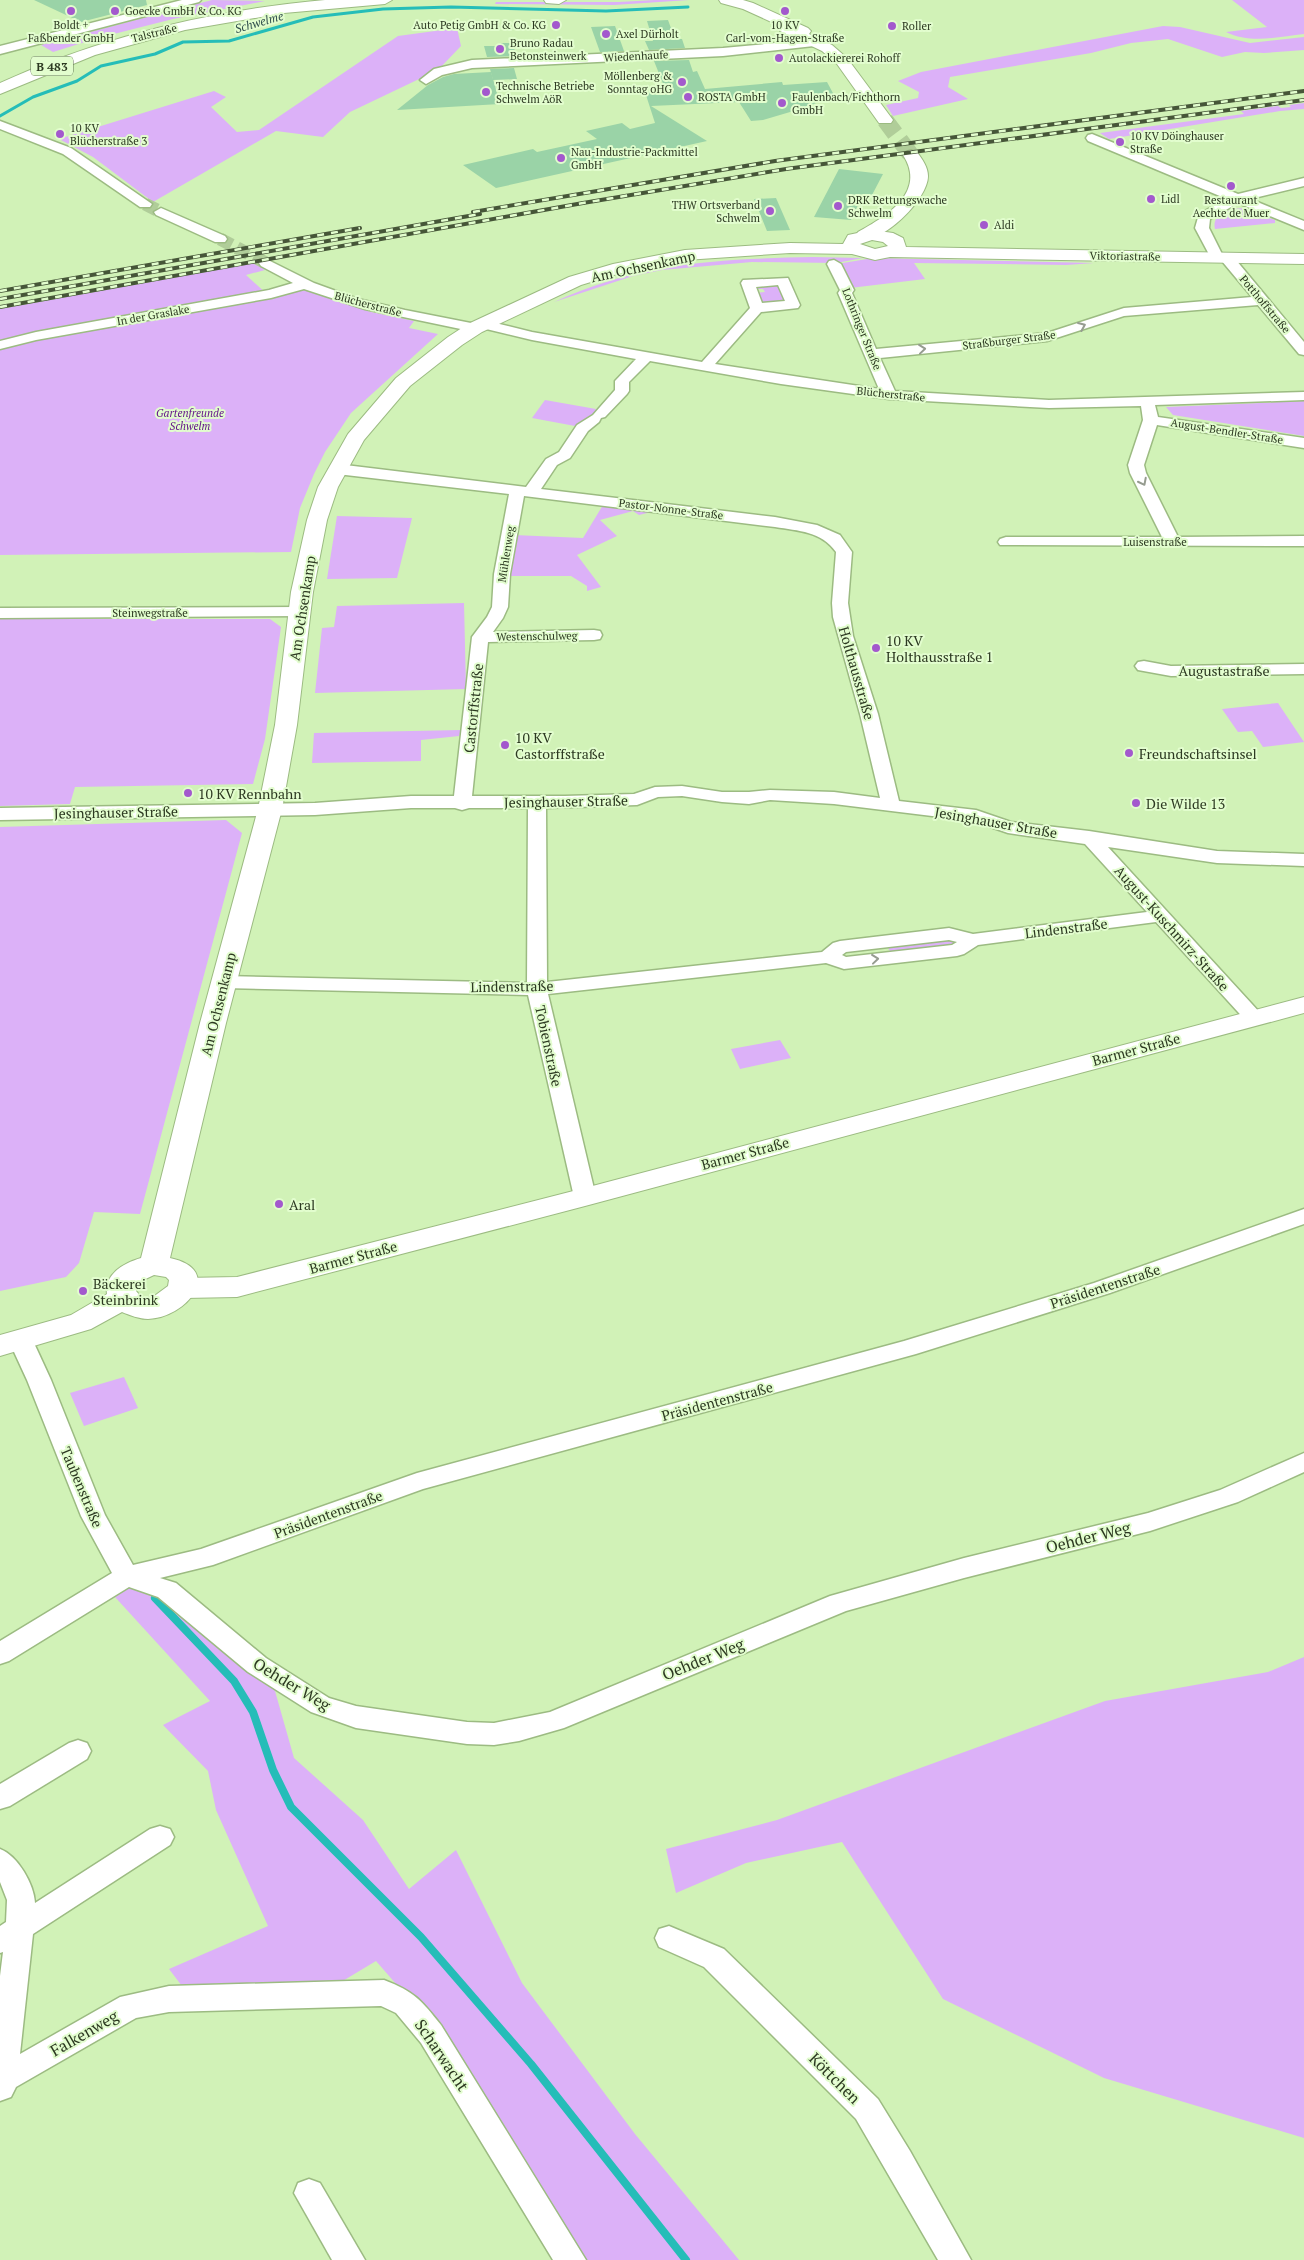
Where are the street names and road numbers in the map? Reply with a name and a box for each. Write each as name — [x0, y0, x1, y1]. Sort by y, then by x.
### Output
street label: Talstraße — [130, 20, 179, 45]
street label: Wiedenhaufe — [603, 47, 669, 65]
road number: B 483 — [31, 56, 73, 76]
street label: Am Ochsenkamp — [589, 246, 697, 286]
street label: Viktoriastraße — [1089, 248, 1161, 264]
street label: Potthoffstraße — [1237, 272, 1294, 336]
street label: Lothringer Straße — [839, 286, 885, 372]
street label: Blücherstraße — [333, 288, 404, 320]
street label: In der Graslake — [116, 302, 191, 328]
street label: Straßburger Straße — [962, 327, 1057, 353]
street label: Blücherstraße — [856, 383, 926, 405]
street label: August-Bendler-Straße — [1170, 415, 1285, 447]
street label: Pastor-Nonne-Straße — [618, 496, 725, 522]
street label: Mühlenweg — [495, 525, 517, 583]
street label: Luisenstraße — [1123, 535, 1187, 549]
street label: Am Ochsenkamp — [284, 554, 320, 662]
street label: Steinwegstraße — [112, 606, 188, 620]
street label: Holthausstraße — [835, 624, 879, 722]
street label: Westenschulweg — [496, 628, 578, 644]
street label: Augustastraße — [1179, 661, 1270, 680]
street label: Castorffstraße — [459, 662, 487, 754]
street label: Jesinghauser Straße — [504, 790, 628, 812]
street label: Jesinghauser Straße — [54, 801, 178, 823]
street label: Jesinghauser Straße — [933, 802, 1059, 842]
street label: August-Kuschmirz-Straße — [1110, 861, 1234, 995]
street label: Lindenstraße — [1024, 914, 1108, 942]
street label: Am Ochsenkamp — [196, 950, 240, 1058]
street label: Lindenstraße — [470, 976, 554, 996]
street label: Tobienstraße — [531, 1004, 567, 1088]
street label: Barmer Straße — [1090, 1028, 1182, 1070]
street label: Barmer Straße — [699, 1132, 791, 1174]
street label: Barmer Straße — [307, 1236, 399, 1278]
street label: Präsidentenstraße — [1048, 1259, 1162, 1313]
street label: Präsidentenstraße — [659, 1377, 775, 1425]
street label: Taubenstraße — [56, 1444, 108, 1530]
street label: Präsidentenstraße — [271, 1486, 385, 1542]
street label: Oehder Weg — [1043, 1516, 1133, 1558]
street label: Oehder Weg — [659, 1632, 748, 1685]
street label: Oehder Weg — [249, 1652, 335, 1716]
street label: Falkenweg — [46, 2004, 123, 2061]
street label: Scharwacht — [410, 2015, 474, 2095]
street label: Köttchen — [804, 2047, 866, 2109]

